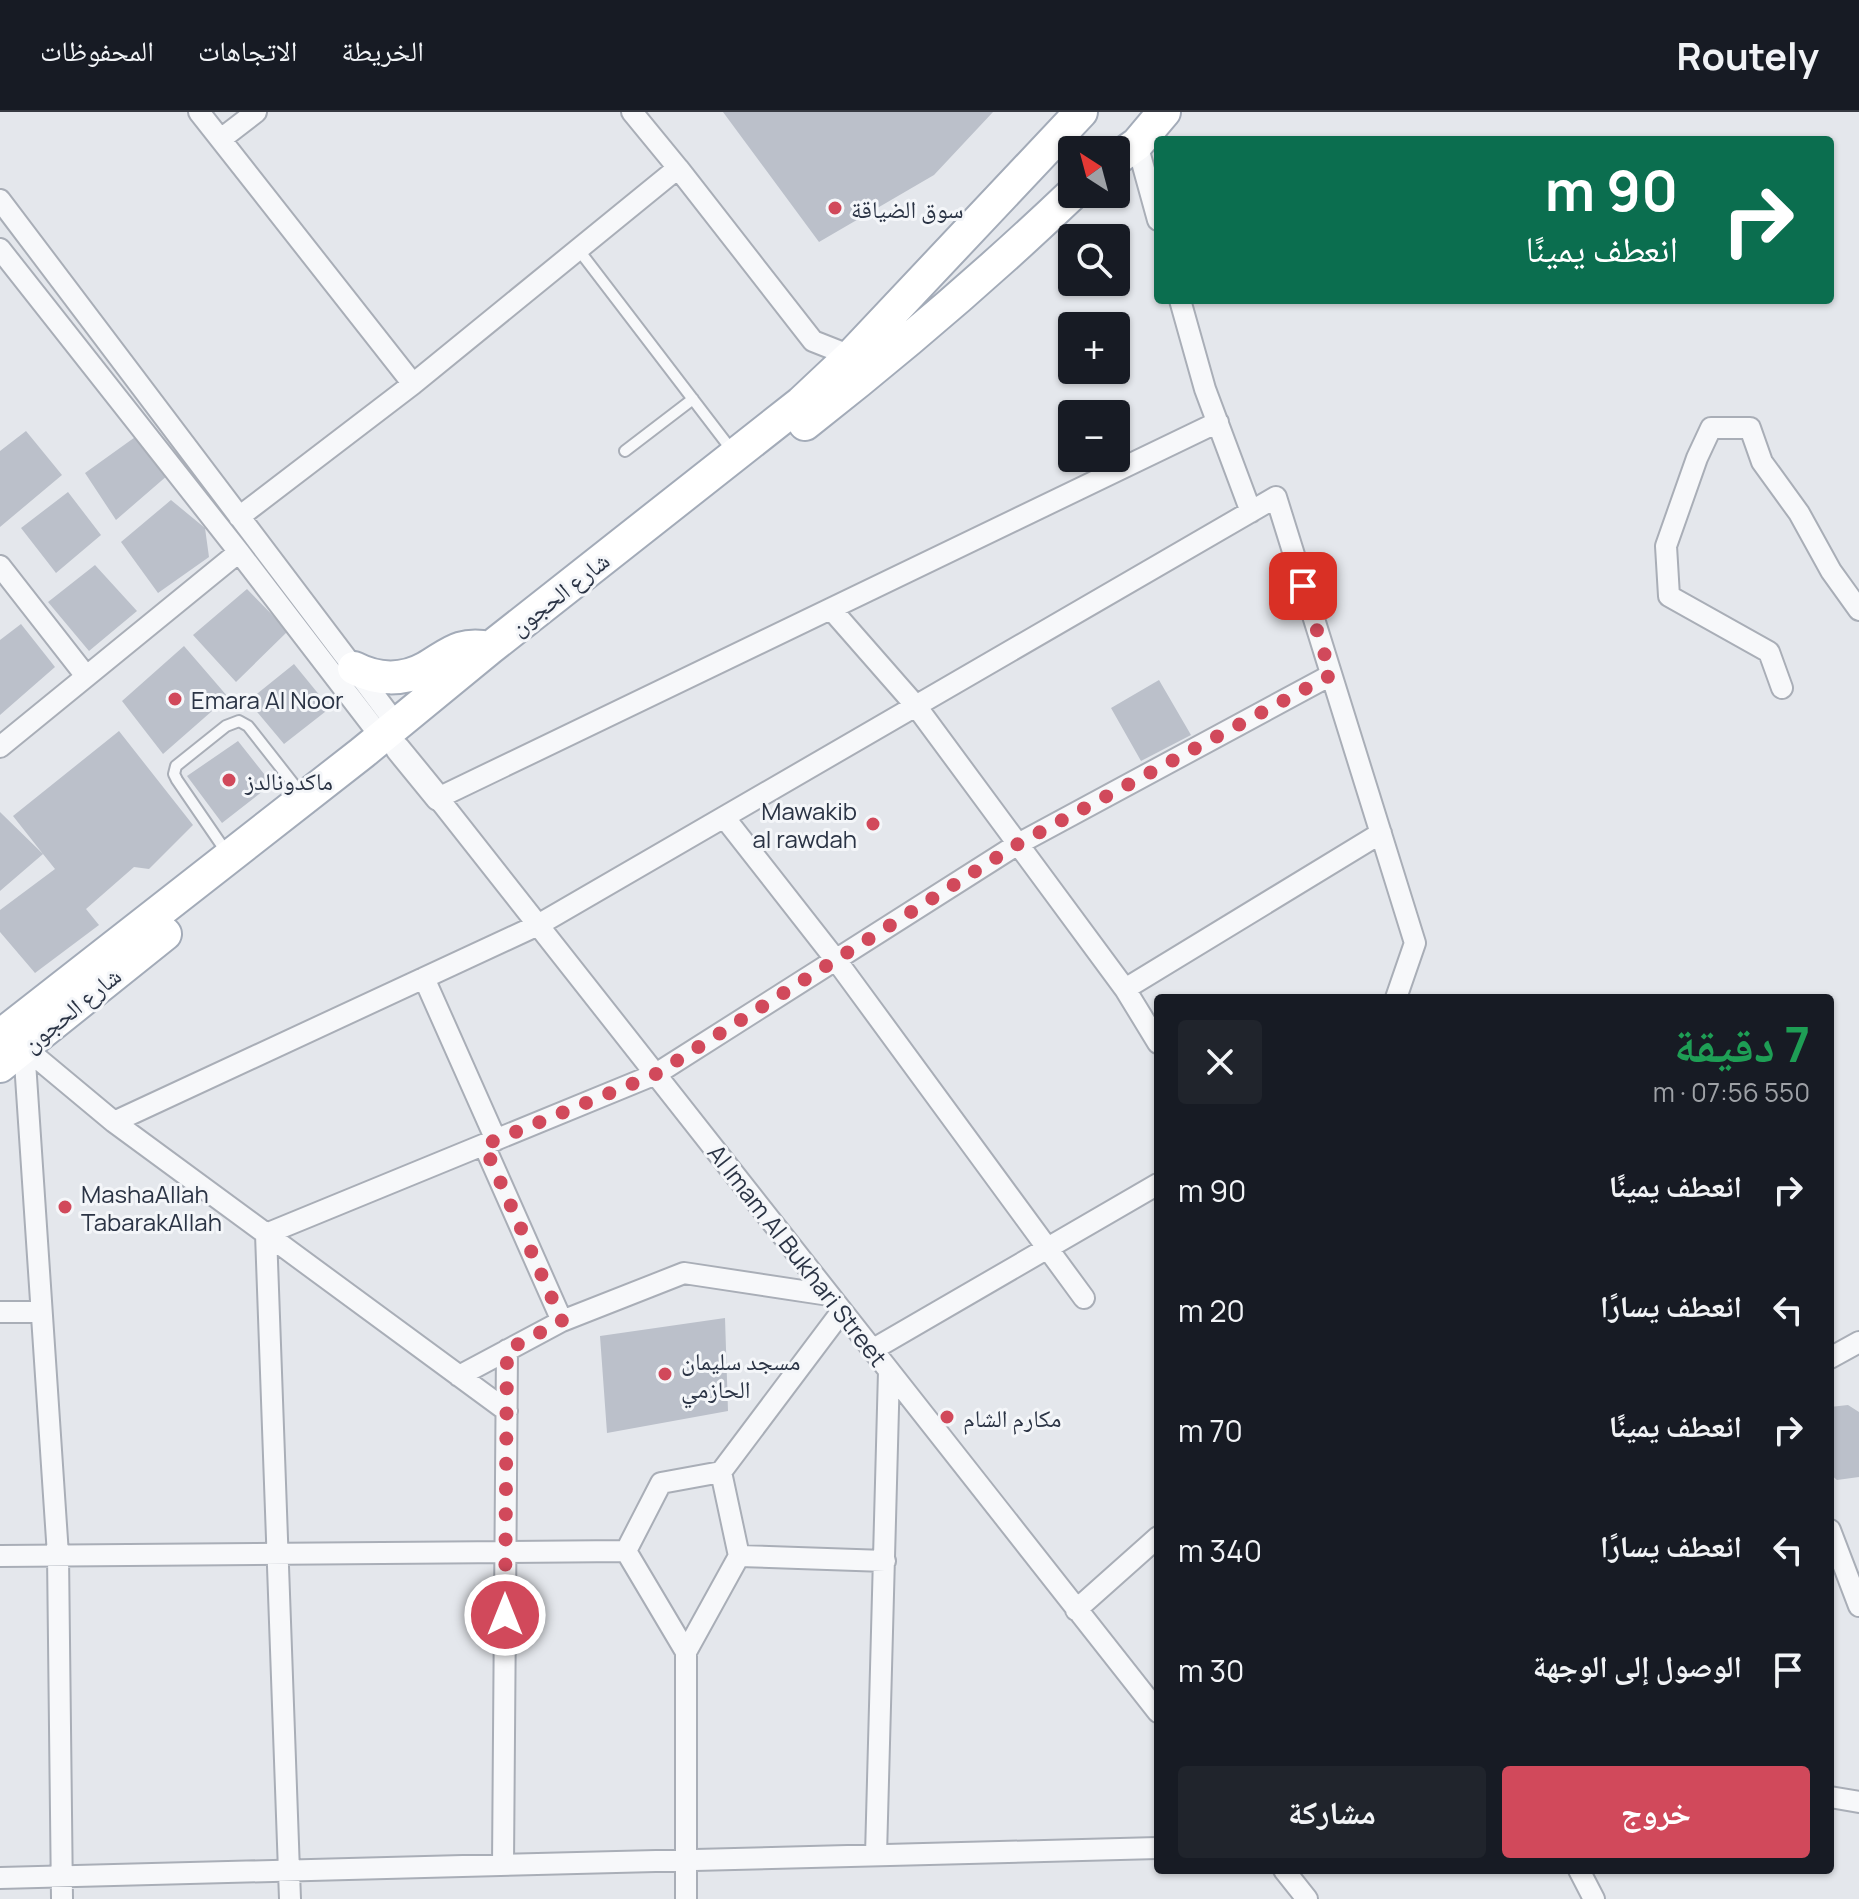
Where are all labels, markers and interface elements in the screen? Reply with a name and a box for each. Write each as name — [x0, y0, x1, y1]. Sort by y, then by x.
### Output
text: Routely — [1676, 29, 1819, 81]
text: المحفوظات — [40, 31, 154, 69]
text: الاتجاهات — [198, 31, 297, 69]
text: الخريطة — [341, 31, 424, 69]
north arrow — [1058, 136, 1130, 208]
map controls — [1058, 136, 1130, 472]
text: 90 m — [1545, 151, 1678, 228]
icon: right — [1706, 168, 1810, 272]
place label: سوق الضياقة — [851, 192, 963, 225]
marker: سوق الضياقة — [826, 199, 844, 217]
button: search — [1058, 224, 1130, 296]
text: انعطف يمينًا — [1526, 224, 1678, 273]
button: + — [1058, 312, 1130, 384]
button: − — [1058, 400, 1130, 472]
street label: شارع الحجون — [502, 544, 616, 642]
pin — [1269, 552, 1337, 620]
icon: arrive — [1281, 564, 1325, 608]
place label: Emara Al Noor — [191, 683, 344, 716]
marker: Emara Al Noor — [166, 690, 184, 708]
place label: ماكدونالدز — [244, 764, 333, 797]
marker: ماكدونالدز — [220, 771, 238, 789]
place label: Mawakib al rawdah — [752, 794, 857, 855]
marker: Mawakib al rawdah — [864, 815, 882, 833]
street label: شارع الحجون — [15, 959, 127, 1059]
text: 7 دقيقة — [1674, 1011, 1810, 1076]
button: close — [1178, 1020, 1262, 1104]
text: 550 m · 07:56 — [1653, 1074, 1810, 1110]
street label: Al Imam Al Bukhari Street — [701, 1137, 895, 1373]
text: انعطف يمينًا — [1609, 1165, 1742, 1206]
icon: right — [1766, 1168, 1810, 1212]
text: 90 m — [1178, 1170, 1246, 1211]
place label: MashaAllah TabarakAllah — [81, 1177, 222, 1238]
marker: MashaAllah TabarakAllah — [56, 1198, 74, 1216]
text: انعطف يسارًا — [1600, 1285, 1742, 1326]
icon: left — [1766, 1288, 1810, 1332]
text: 20 m — [1178, 1290, 1245, 1331]
place label: مسجد سليمان الحازمي — [681, 1344, 800, 1409]
marker: مسجد سليمان الحازمي — [656, 1365, 674, 1383]
place label: مكارم الشام — [963, 1401, 1061, 1435]
text: انعطف يمينًا — [1609, 1405, 1742, 1446]
marker: مكارم الشام — [938, 1408, 956, 1426]
icon: right — [1766, 1408, 1810, 1452]
text: 70 m — [1178, 1410, 1243, 1451]
text: انعطف يسارًا — [1600, 1525, 1742, 1566]
icon: left — [1766, 1528, 1810, 1572]
text: 340 m — [1178, 1530, 1262, 1571]
position arrow — [463, 1573, 547, 1657]
text: الوصول إلى الوجهة — [1533, 1645, 1742, 1686]
icon: arrive — [1766, 1648, 1810, 1692]
text: 30 m — [1178, 1650, 1244, 1691]
button: مشاركة — [1178, 1766, 1486, 1858]
button: خروج — [1502, 1766, 1810, 1858]

